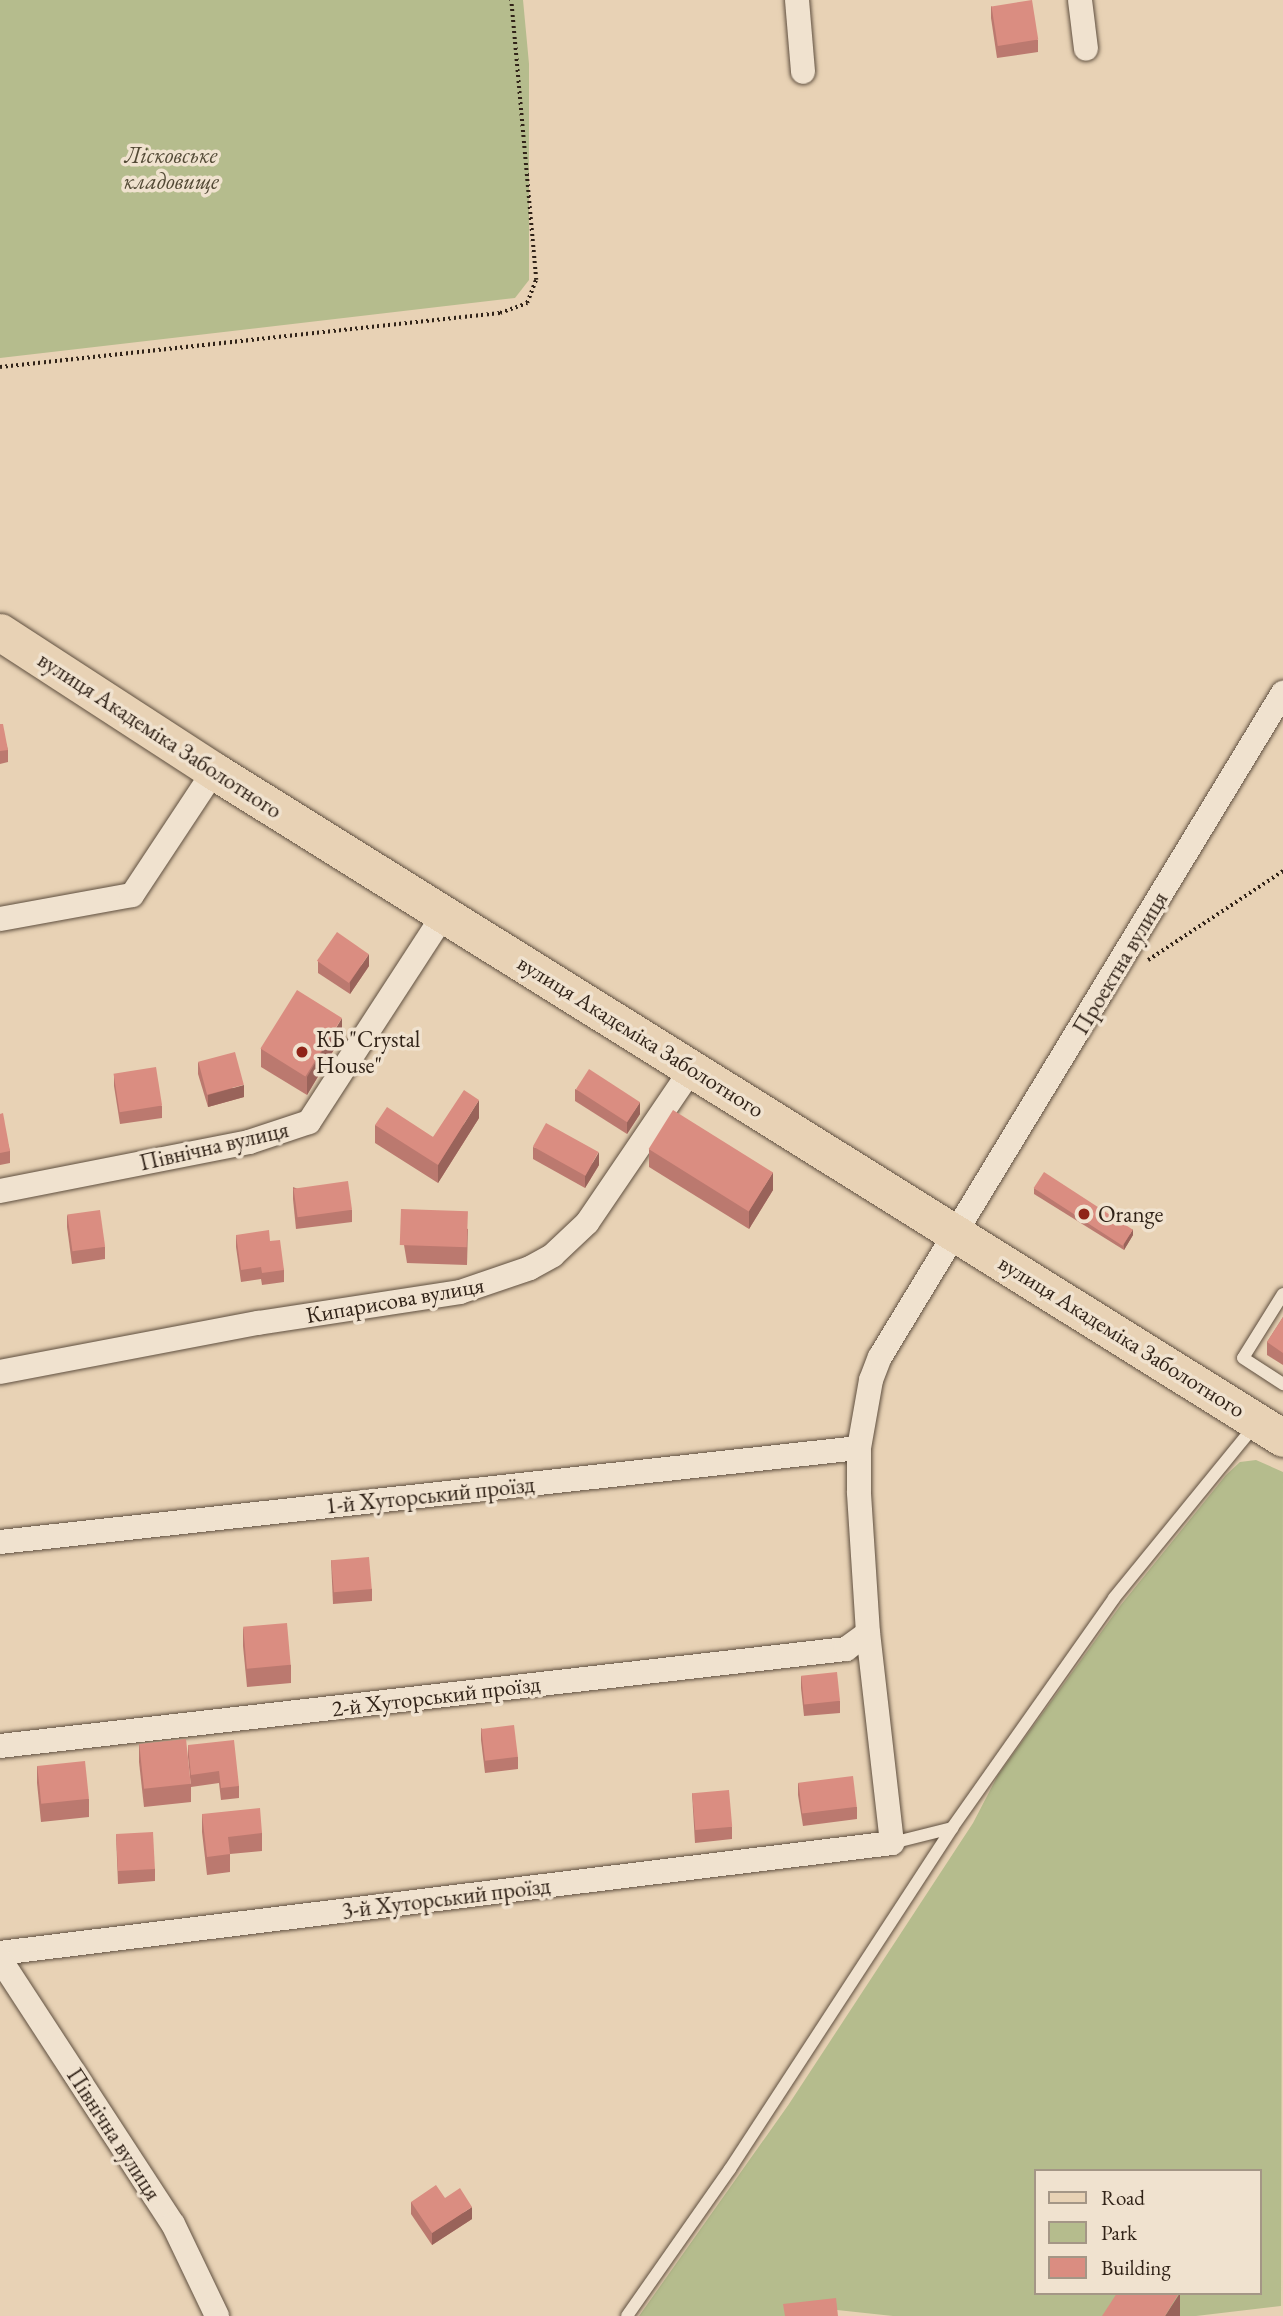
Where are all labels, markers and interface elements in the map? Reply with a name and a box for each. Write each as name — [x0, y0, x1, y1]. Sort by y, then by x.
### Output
park label: Лісковське кладовище — [123, 141, 219, 195]
street label: вулиця Академіка Заболотного — [33, 646, 287, 824]
street label: Проектна вулиця — [1067, 887, 1173, 1039]
street label: вулиця Академіка Заболотного — [513, 949, 769, 1123]
place label: КБ "Crystal House" — [316, 1025, 420, 1079]
marker: КБ "Crystal House" — [294, 1044, 310, 1060]
street label: Північна вулиця — [137, 1115, 291, 1177]
place label: Orange — [1098, 1200, 1164, 1228]
marker: Orange — [1076, 1206, 1092, 1222]
street label: вулиця Академіка Заболотного — [994, 1249, 1250, 1423]
street label: Кипарисова вулиця — [304, 1271, 486, 1329]
street label: 1-й Хуторський проїзд — [324, 1470, 536, 1520]
street label: 2-й Хуторський проїзд — [330, 1670, 542, 1722]
street label: 3-й Хуторський проїзд — [340, 1872, 552, 1924]
street label: Північна вулиця — [61, 2063, 167, 2205]
legend — [1034, 2169, 1262, 2295]
text: Road — [1101, 2184, 1145, 2211]
text: Park — [1101, 2219, 1137, 2246]
text: Building — [1101, 2254, 1171, 2281]

